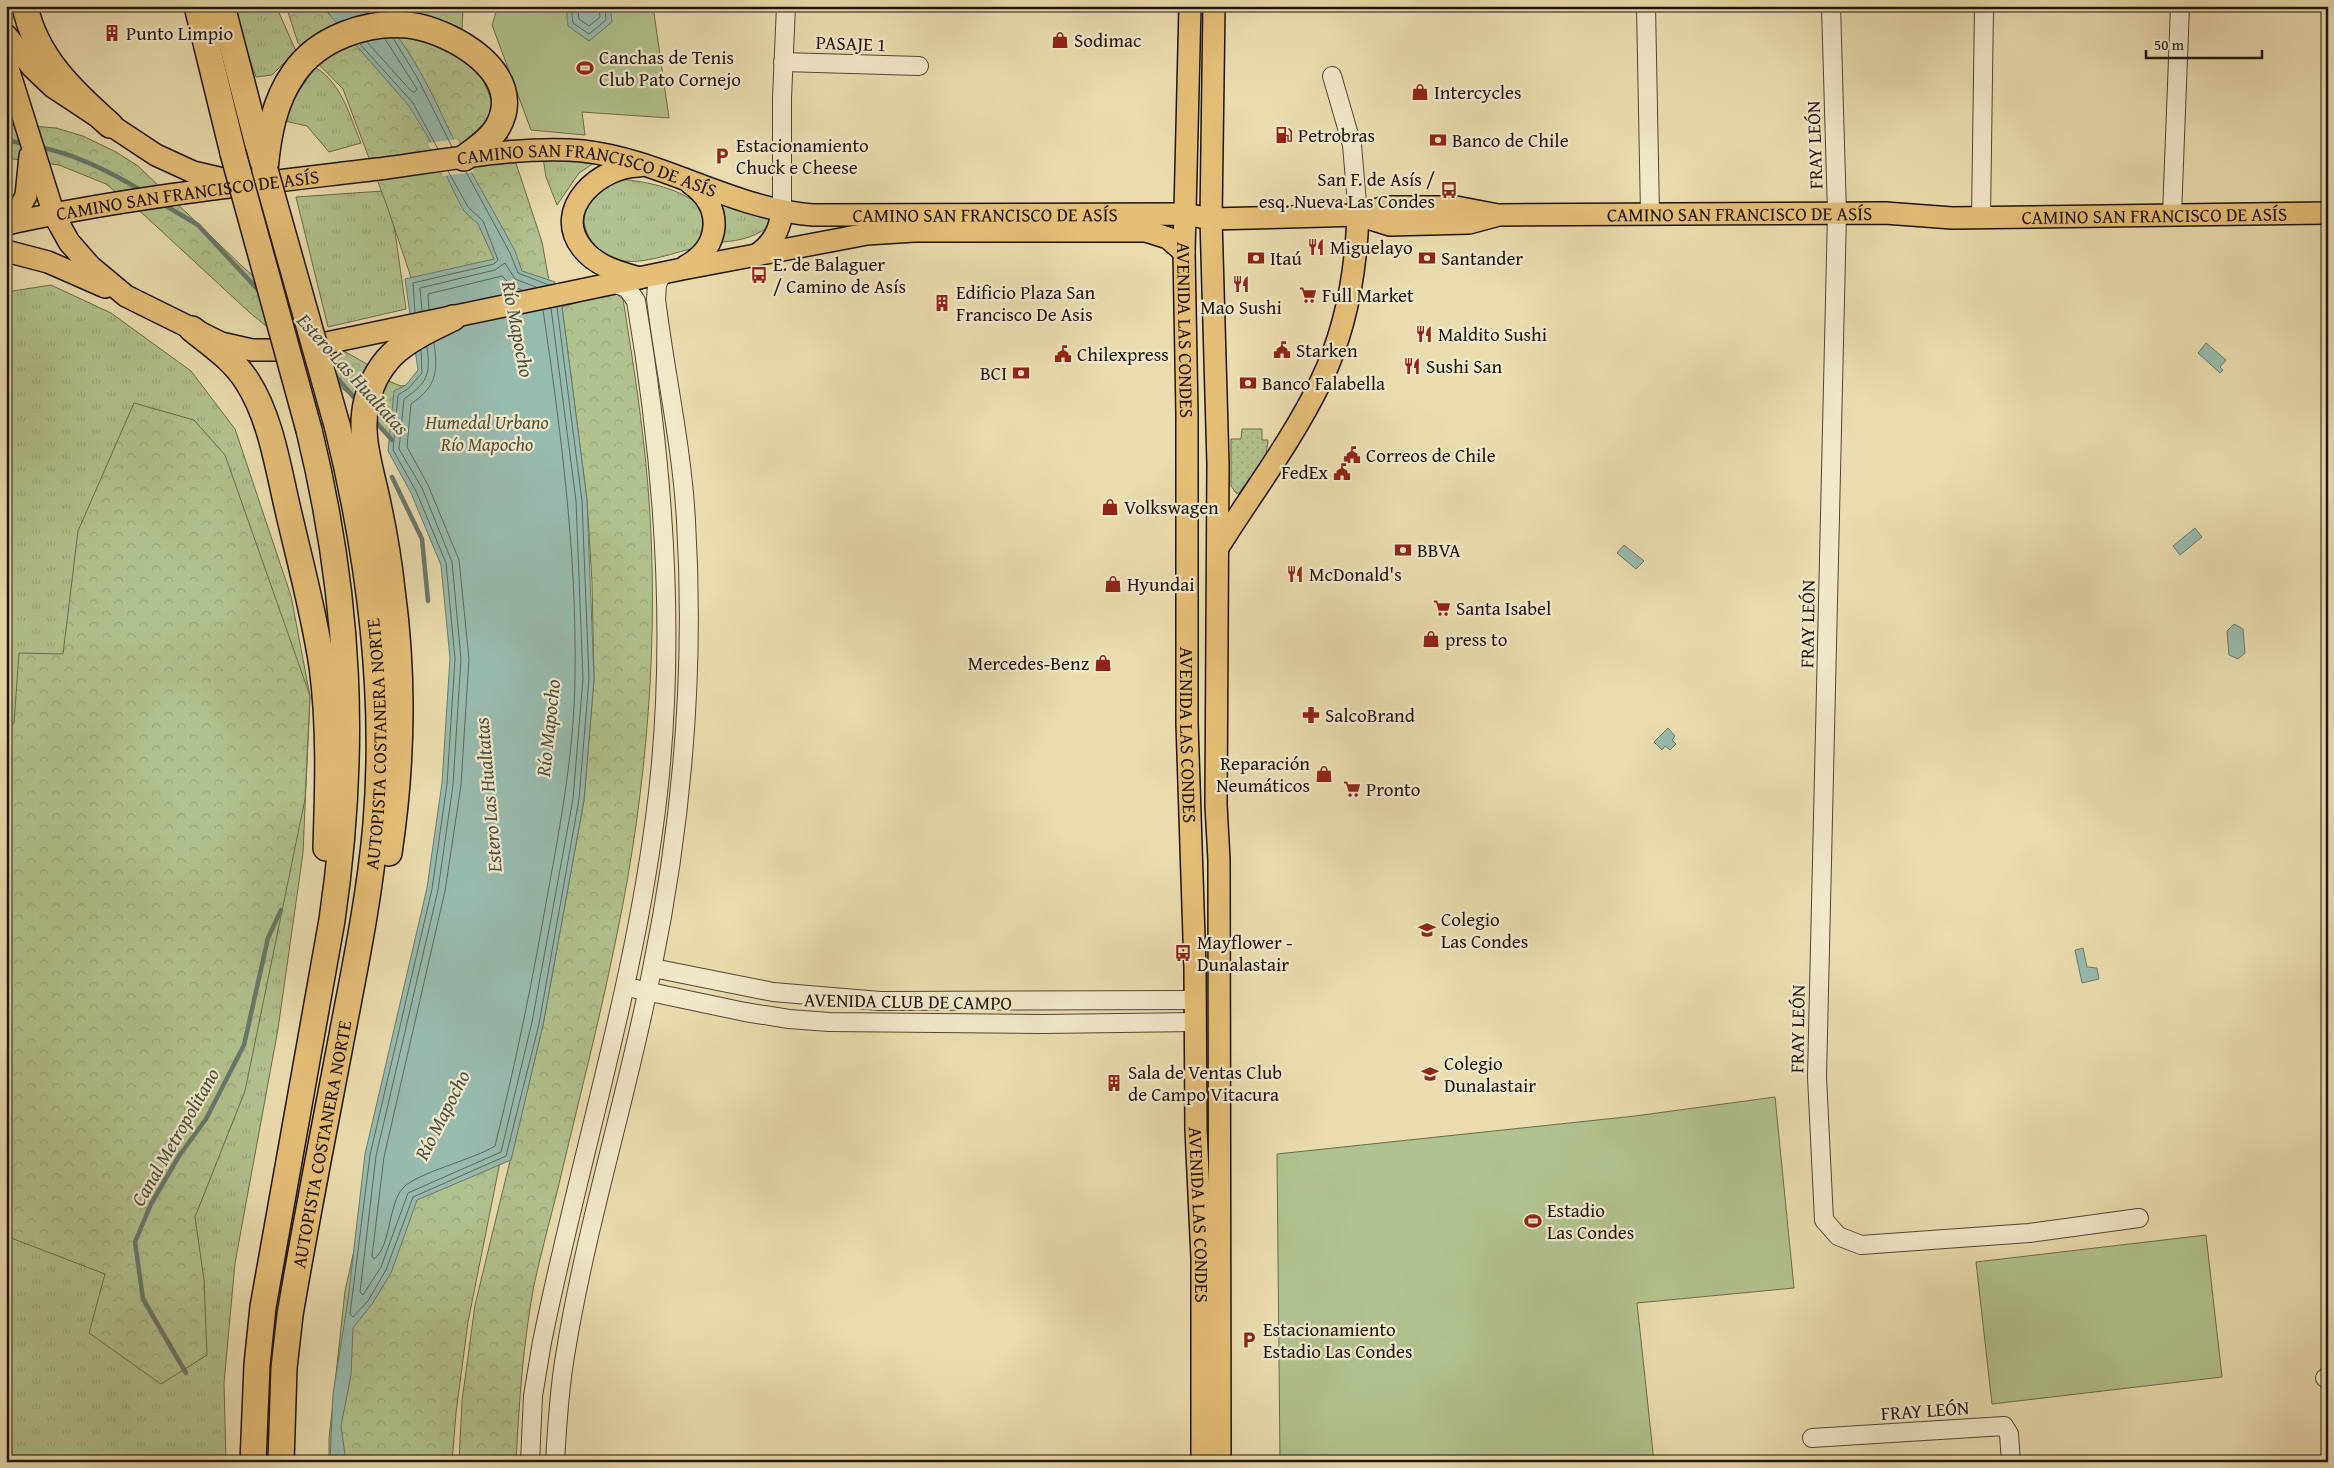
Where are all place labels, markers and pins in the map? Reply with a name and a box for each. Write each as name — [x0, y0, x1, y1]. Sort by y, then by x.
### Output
place label: Punto Limpio — [126, 19, 233, 47]
building icon: Punto Limpio — [102, 23, 122, 43]
place label: Sodimac — [1074, 26, 1141, 54]
shop icon: Sodimac — [1050, 30, 1070, 50]
place label: Canchas de Tenis Club Pato Cornejo — [599, 43, 741, 93]
sports icon: Canchas de Tenis Club Pato Cornejo — [575, 58, 595, 78]
place label: Intercycles — [1434, 78, 1522, 106]
shop icon: Intercycles — [1410, 82, 1430, 102]
place label: Petrobras — [1298, 121, 1375, 149]
fuel station icon: Petrobras — [1274, 125, 1294, 145]
place label: Banco de Chile — [1452, 126, 1569, 154]
bank icon: Banco de Chile — [1428, 130, 1448, 150]
place label: Estacionamiento Chuck e Cheese — [736, 131, 869, 181]
parking icon: Estacionamiento Chuck e Cheese — [712, 146, 732, 166]
place label: San F. de Asís / esq. Nueva Las Condes — [1259, 165, 1435, 215]
bus stop icon: San F. de Asís / esq. Nueva Las Condes — [1439, 180, 1459, 200]
place label: Miguelayo — [1330, 233, 1413, 261]
restaurant icon: Miguelayo — [1306, 237, 1326, 257]
place label: Itaú — [1270, 244, 1303, 272]
place label: Santander — [1441, 244, 1523, 272]
bank icon: Itaú — [1246, 248, 1266, 268]
bank icon: Santander — [1417, 248, 1437, 268]
place label: E. de Balaguer / Camino de Asís — [773, 250, 906, 300]
bus stop icon: E. de Balaguer / Camino de Asís — [749, 265, 769, 285]
restaurant icon: Mao Sushi — [1231, 274, 1251, 294]
place label: Edificio Plaza San Francisco De Asis — [956, 278, 1095, 328]
place label: Full Market — [1322, 281, 1414, 309]
supermarket icon: Full Market — [1298, 285, 1318, 305]
building icon: Edificio Plaza San Francisco De Asis — [932, 293, 952, 313]
place label: Mao Sushi — [1200, 293, 1282, 321]
place label: Maldito Sushi — [1438, 320, 1547, 348]
restaurant icon: Maldito Sushi — [1414, 324, 1434, 344]
place label: Starken — [1296, 336, 1358, 364]
place label: Chilexpress — [1077, 340, 1169, 368]
public building icon: Starken — [1272, 340, 1292, 360]
public building icon: Chilexpress — [1053, 344, 1073, 364]
place label: Sushi San — [1426, 352, 1503, 380]
restaurant icon: Sushi San — [1402, 356, 1422, 376]
place label: BCI — [980, 359, 1007, 387]
bank icon: BCI — [1011, 363, 1031, 383]
place label: Banco Falabella — [1262, 369, 1385, 397]
bank icon: Banco Falabella — [1238, 373, 1258, 393]
place label: Correos de Chile — [1366, 441, 1496, 469]
public building icon: Correos de Chile — [1342, 445, 1362, 465]
place label: FedEx — [1281, 458, 1328, 486]
public building icon: FedEx — [1332, 462, 1352, 482]
place label: Volkswagen — [1124, 493, 1219, 521]
shop icon: Volkswagen — [1100, 497, 1120, 517]
place label: BBVA — [1417, 536, 1461, 564]
bank icon: BBVA — [1393, 540, 1413, 560]
place label: McDonald's — [1309, 560, 1402, 588]
restaurant icon: McDonald's — [1285, 564, 1305, 584]
place label: Hyundai — [1127, 570, 1194, 598]
shop icon: Hyundai — [1103, 574, 1123, 594]
place label: Santa Isabel — [1456, 594, 1551, 622]
supermarket icon: Santa Isabel — [1432, 598, 1452, 618]
place label: press to — [1445, 625, 1507, 653]
shop icon: press to — [1421, 629, 1441, 649]
place label: Mercedes-Benz — [968, 649, 1089, 677]
shop icon: Mercedes-Benz — [1093, 653, 1113, 673]
place label: SalcoBrand — [1325, 701, 1416, 729]
pharmacy icon: SalcoBrand — [1301, 705, 1321, 725]
place label: Reparación Neumáticos — [1216, 749, 1310, 799]
shop icon: Reparación Neumáticos — [1314, 764, 1334, 784]
place label: Pronto — [1366, 775, 1421, 803]
supermarket icon: Pronto — [1342, 779, 1362, 799]
place label: Colegio Las Condes — [1441, 905, 1528, 955]
school or university icon: Colegio Las Condes — [1417, 920, 1437, 940]
place label: Mayflower - Dunalastair — [1197, 928, 1292, 978]
bus stop icon: Mayflower - Dunalastair — [1173, 943, 1193, 963]
place label: Colegio Dunalastair — [1444, 1049, 1536, 1099]
place label: Sala de Ventas Club de Campo Vitacura — [1128, 1058, 1282, 1108]
school or university icon: Colegio Dunalastair — [1420, 1064, 1440, 1084]
building icon: Sala de Ventas Club de Campo Vitacura — [1104, 1073, 1124, 1093]
place label: Estadio Las Condes — [1547, 1196, 1634, 1246]
sports icon: Estadio Las Condes — [1523, 1211, 1543, 1231]
place label: Estacionamiento Estadio Las Condes — [1263, 1315, 1412, 1365]
parking icon: Estacionamiento Estadio Las Condes — [1239, 1330, 1259, 1350]

